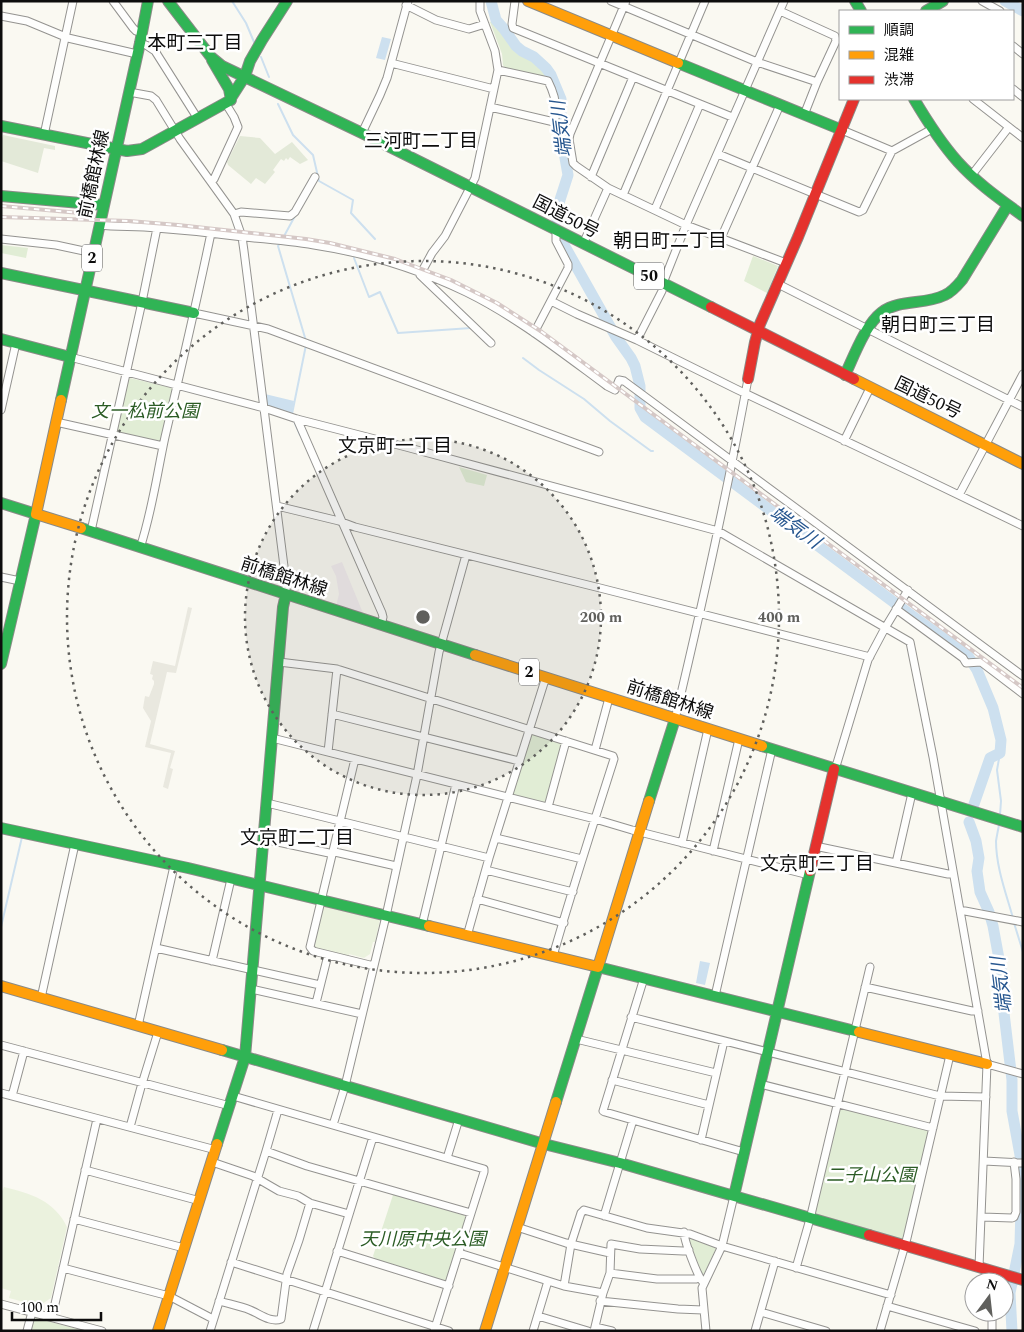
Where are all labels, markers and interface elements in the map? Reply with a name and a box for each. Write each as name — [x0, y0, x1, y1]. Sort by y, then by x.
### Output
legend — [839, 10, 1014, 100]
text: 順調 — [884, 19, 914, 42]
district label: 本町三丁目 — [147, 29, 243, 58]
text: 混雑 — [884, 44, 914, 67]
text: 渋滞 — [884, 69, 914, 92]
water label: 端気川 — [544, 97, 580, 159]
street label: 前橋館林線 — [71, 127, 117, 221]
district label: 三河町二丁目 — [364, 127, 478, 156]
street label: 国道50号 — [528, 189, 604, 245]
district label: 朝日町二丁目 — [613, 227, 727, 256]
road number: 2 — [82, 244, 102, 272]
road number: 50 — [634, 262, 664, 290]
district label: 朝日町三丁目 — [881, 311, 995, 340]
street label: 国道50号 — [890, 370, 966, 426]
park label: 文一松前公園 — [91, 398, 202, 425]
district label: 文京町一丁目 — [338, 432, 452, 461]
water label: 端気川 — [763, 500, 828, 558]
street label: 前橋館林線 — [237, 550, 331, 604]
text: 200 m — [580, 606, 623, 629]
text: 400 m — [758, 606, 801, 629]
centre of rings — [414, 608, 432, 626]
road number: 2 — [519, 659, 539, 686]
street label: 前橋館林線 — [623, 673, 717, 727]
district label: 文京町二丁目 — [240, 824, 354, 853]
district label: 文京町三丁目 — [760, 850, 874, 879]
water label: 端気川 — [984, 953, 1020, 1015]
park label: 二子山公園 — [826, 1162, 919, 1189]
park label: 天川原中央公園 — [360, 1226, 489, 1253]
north arrow — [964, 1272, 1014, 1322]
text: N — [984, 1273, 1000, 1297]
scale bar — [12, 1290, 101, 1322]
text: 100 m — [20, 1296, 59, 1319]

